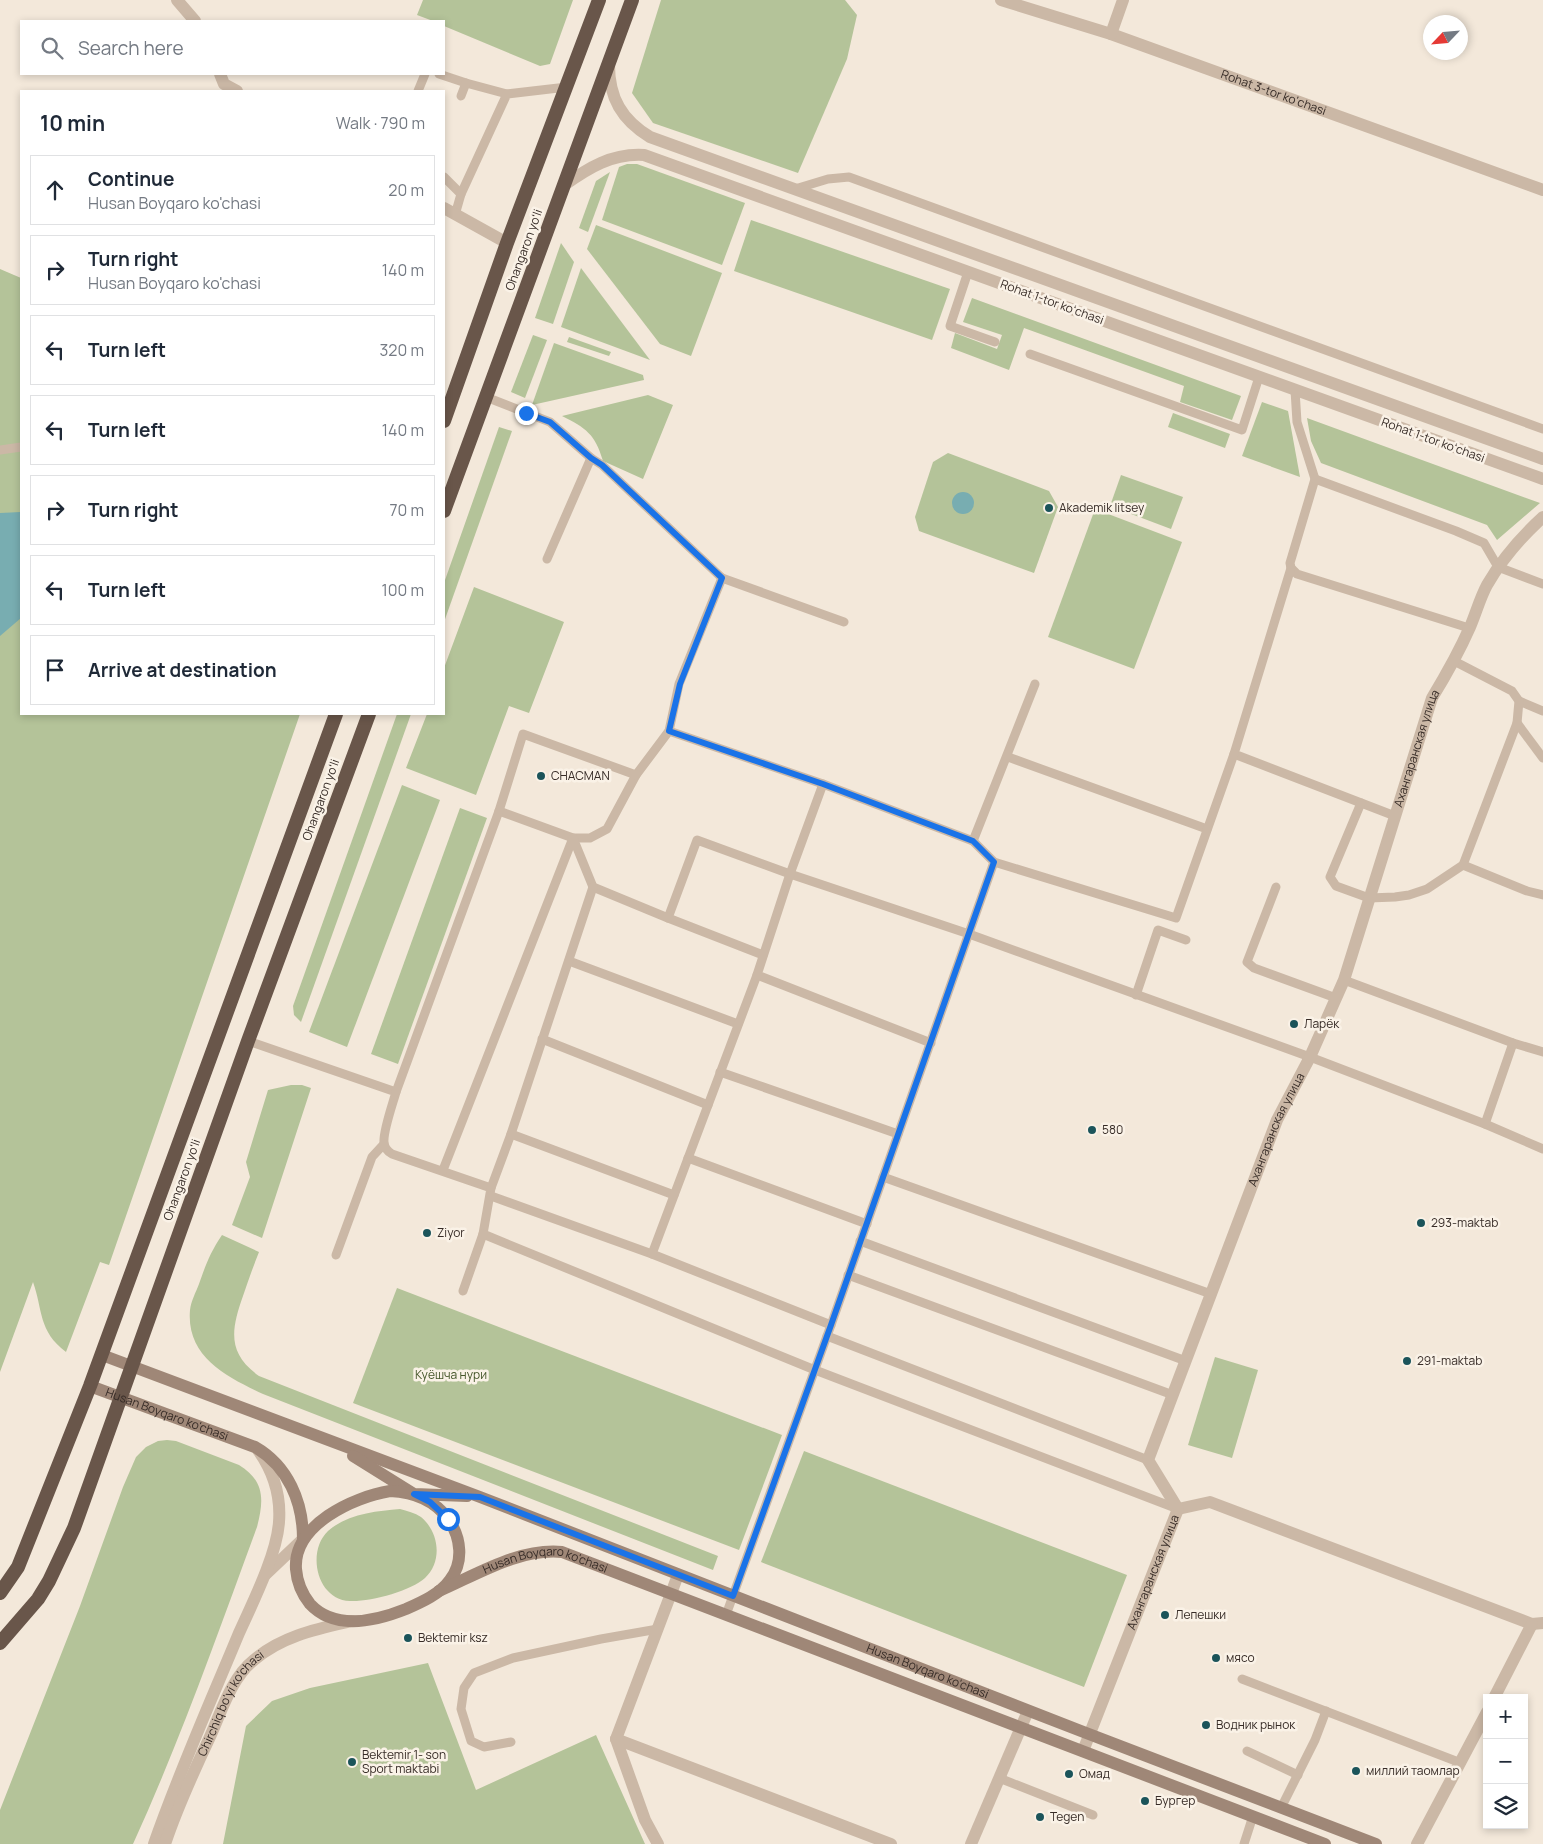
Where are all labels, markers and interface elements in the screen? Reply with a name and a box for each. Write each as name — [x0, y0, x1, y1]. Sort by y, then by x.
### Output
north arrow — [1423, 15, 1468, 60]
search box — [20, 20, 445, 75]
icon: search — [38, 34, 66, 62]
text: Search here — [78, 35, 184, 61]
street label: Rohat 3-tor ko‘chasi — [1219, 65, 1329, 119]
text: 10 min — [40, 109, 105, 137]
text: Walk · 790 m — [336, 112, 425, 134]
text: Continue — [88, 166, 174, 192]
icon: ahead — [41, 176, 69, 204]
text: 20 m — [388, 179, 424, 201]
text: Husan Boyqaro ko'chasi — [88, 192, 261, 214]
street label: Ohangaron yoʻli — [501, 207, 546, 293]
text: Turn right — [88, 246, 178, 272]
icon: right — [41, 256, 69, 284]
text: 140 m — [382, 259, 424, 281]
text: Husan Boyqaro ko'chasi — [88, 272, 261, 294]
street label: Rohat 1-tor koʻchasi — [998, 275, 1106, 328]
icon: left — [41, 336, 69, 364]
text: Turn left — [88, 337, 166, 363]
text: 320 m — [380, 339, 424, 361]
route end — [515, 402, 538, 425]
street label: Rohat 1-tor koʻchasi — [1379, 413, 1487, 466]
icon: left — [41, 416, 69, 444]
text: Turn left — [88, 417, 166, 443]
text: 140 m — [382, 419, 424, 441]
icon: right — [41, 496, 69, 524]
text: Turn right — [88, 497, 178, 523]
text: 70 m — [389, 499, 424, 521]
place label: Akademik litsey — [1059, 499, 1145, 516]
marker: Akademik litsey — [1043, 502, 1055, 514]
icon: left — [41, 576, 69, 604]
text: Turn left — [88, 577, 166, 603]
text: 100 m — [381, 579, 424, 601]
icon: arrive — [41, 656, 69, 684]
text: Arrive at destination — [88, 657, 277, 683]
street label: Ахангаранская улица — [1389, 686, 1443, 809]
street label: Ohangaron yoʻli — [298, 757, 343, 843]
place label: CHACMAN — [551, 767, 610, 784]
marker: CHACMAN — [535, 770, 547, 782]
place label: Ларёк — [1304, 1015, 1340, 1032]
marker: Ларёк — [1288, 1018, 1300, 1030]
street label: Ахангаранская улица — [1244, 1070, 1308, 1189]
place label: 580 — [1102, 1121, 1123, 1138]
marker: 580 — [1086, 1124, 1098, 1136]
street label: Ohangaron yoʻli — [159, 1137, 204, 1223]
place label: 293-maktab — [1431, 1214, 1498, 1231]
marker: 293-maktab — [1415, 1217, 1427, 1229]
place label: Ziyor — [437, 1224, 465, 1241]
marker: Ziyor — [421, 1227, 433, 1239]
place label: 291-maktab — [1417, 1352, 1482, 1369]
marker: 291-maktab — [1401, 1355, 1413, 1367]
park label: Куёшча нури — [415, 1366, 487, 1383]
street label: Husan Boyqaro ko'chasi — [103, 1383, 231, 1444]
route start — [437, 1508, 460, 1531]
street label: Ахангаранская улица — [1122, 1512, 1183, 1632]
text: Husan Boyqaro ko'chasi — [480, 1543, 610, 1578]
street label: Husan Boyqaro ko'chasi — [481, 1564, 611, 1580]
place label: Лепешки — [1175, 1606, 1226, 1623]
marker: Лепешки — [1159, 1609, 1171, 1621]
place label: Bektemir ksz — [418, 1629, 488, 1646]
marker: Bektemir ksz — [402, 1632, 414, 1644]
street label: Husan Boyqaro ko'chasi — [864, 1639, 991, 1702]
street label: Chirchiq bo'yi ko'chasi — [193, 1646, 267, 1759]
place label: мясо — [1226, 1649, 1255, 1666]
marker: мясо — [1210, 1652, 1222, 1664]
map controls — [1483, 1694, 1528, 1829]
button: + — [1483, 1694, 1528, 1739]
place label: Водник рынок — [1216, 1716, 1296, 1733]
marker: Водник рынок — [1200, 1719, 1212, 1731]
button: − — [1483, 1739, 1528, 1784]
place label: Bektemir 1- son Sport maktabi — [362, 1746, 446, 1777]
marker: Bektemir 1- son Sport maktabi — [346, 1756, 358, 1768]
place label: миллий таомлар — [1366, 1762, 1460, 1779]
place label: Омад — [1079, 1765, 1110, 1782]
marker: миллий таомлар — [1350, 1765, 1362, 1777]
marker: Омад — [1063, 1768, 1075, 1780]
button: layers — [1483, 1784, 1528, 1829]
place label: Бургер — [1155, 1792, 1195, 1809]
marker: Бургер — [1139, 1795, 1151, 1807]
place label: Tegen — [1050, 1808, 1084, 1825]
marker: Tegen — [1034, 1811, 1046, 1823]

